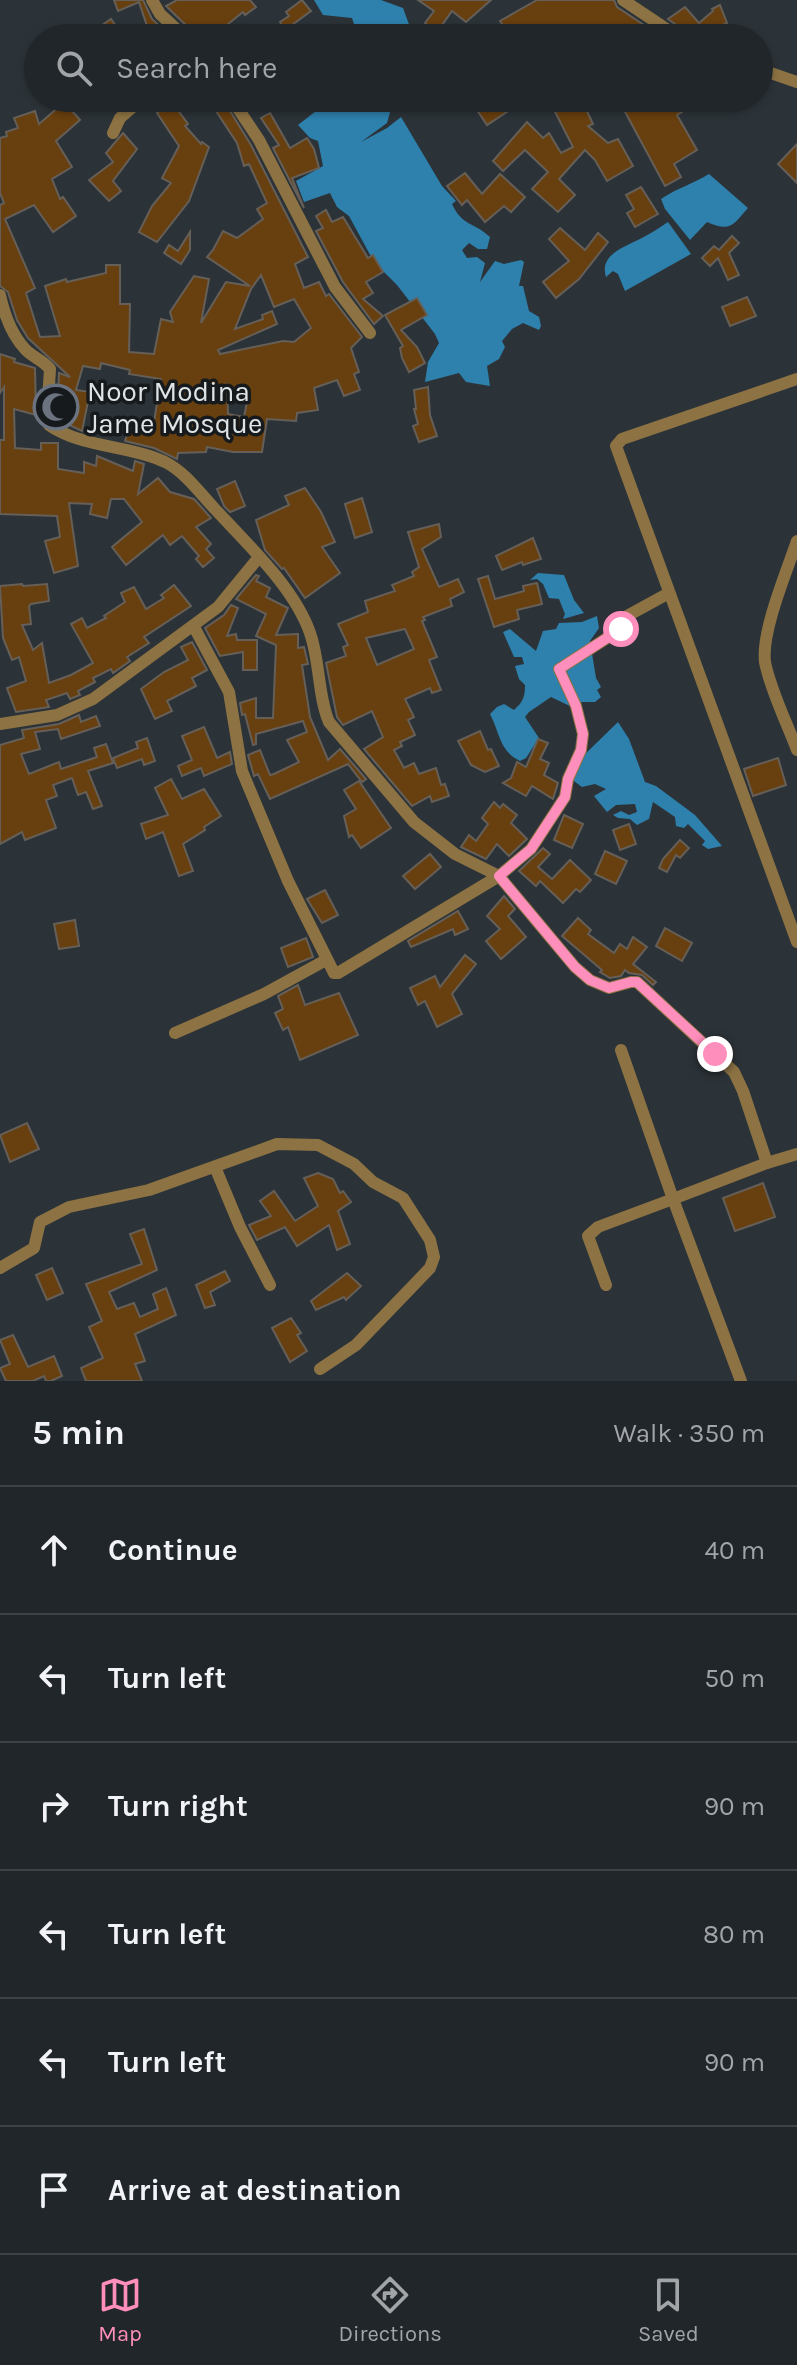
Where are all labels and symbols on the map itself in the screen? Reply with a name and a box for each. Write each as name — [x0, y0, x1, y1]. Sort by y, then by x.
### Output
place label: Noor Modina Jame Mosque — [87, 375, 262, 440]
mosque icon: Noor Modina Jame Mosque — [32, 383, 80, 431]
route start — [603, 611, 639, 647]
route end — [697, 1036, 733, 1072]

